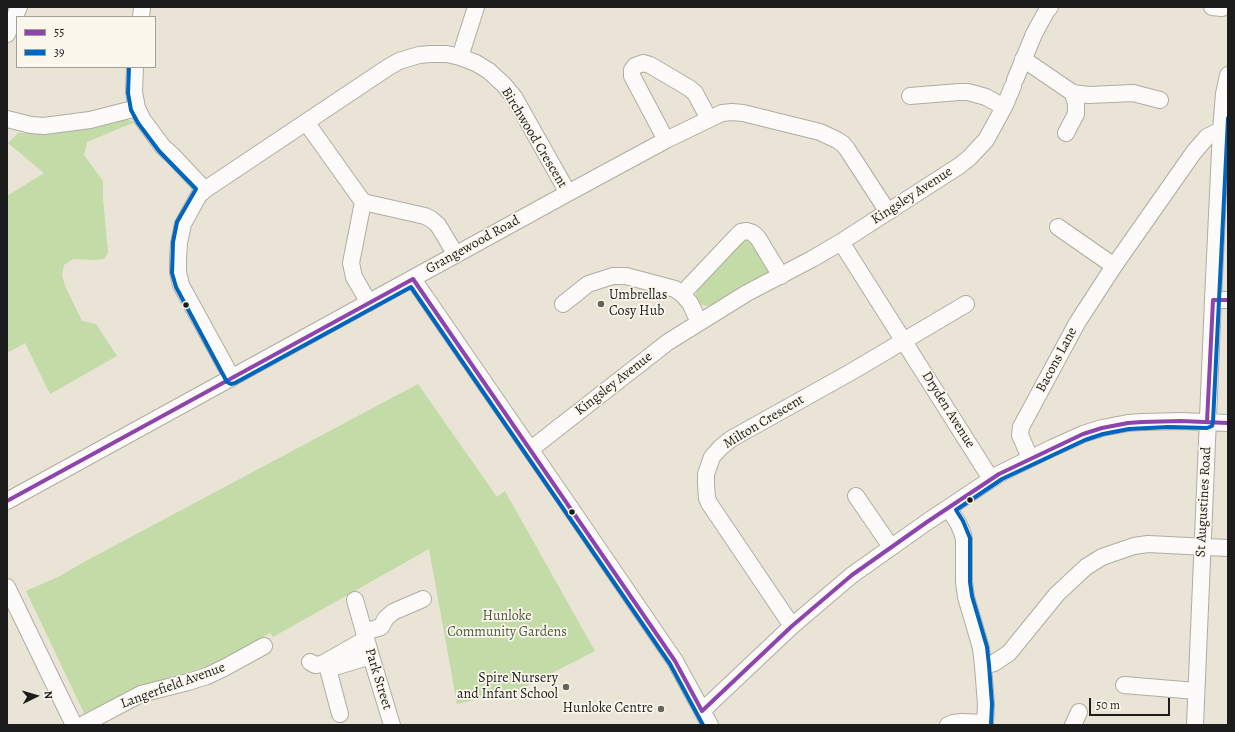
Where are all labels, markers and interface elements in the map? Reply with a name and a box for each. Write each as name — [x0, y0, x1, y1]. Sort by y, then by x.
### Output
legend — [16, 16, 156, 68]
text: 55 — [54, 24, 64, 40]
text: 39 — [54, 44, 64, 60]
street label: Birchwood Crescent — [497, 85, 571, 191]
street label: Kingsley Avenue — [868, 164, 956, 228]
street label: Grangewood Road — [423, 212, 523, 278]
place label: Umbrellas Cosy Hub — [609, 288, 667, 320]
marker: Umbrellas Cosy Hub — [596, 299, 606, 309]
unlabelled marker — [181, 300, 191, 310]
street label: Bacons Lane — [1033, 325, 1081, 395]
street label: Kingsley Avenue — [572, 349, 656, 419]
street label: Dryden Avenue — [918, 369, 978, 451]
street label: Milton Crescent — [721, 391, 807, 453]
street label: St Augustines Road — [1193, 446, 1215, 558]
unlabelled marker — [965, 495, 975, 505]
unlabelled marker — [567, 507, 577, 517]
park label: Hunloke Community Gardens — [447, 609, 567, 642]
street label: Park Street — [361, 646, 395, 712]
street label: Langerfield Avenue — [119, 659, 227, 713]
place label: Spire Nursery and Infant School — [457, 671, 558, 704]
north arrow — [16, 676, 56, 716]
marker: Spire Nursery and Infant School — [561, 682, 571, 692]
text: N — [41, 690, 56, 700]
scale bar — [1091, 690, 1172, 716]
text: 50 m — [1096, 697, 1120, 713]
place label: Hunloke Centre — [563, 701, 653, 717]
marker: Hunloke Centre — [656, 704, 666, 714]

